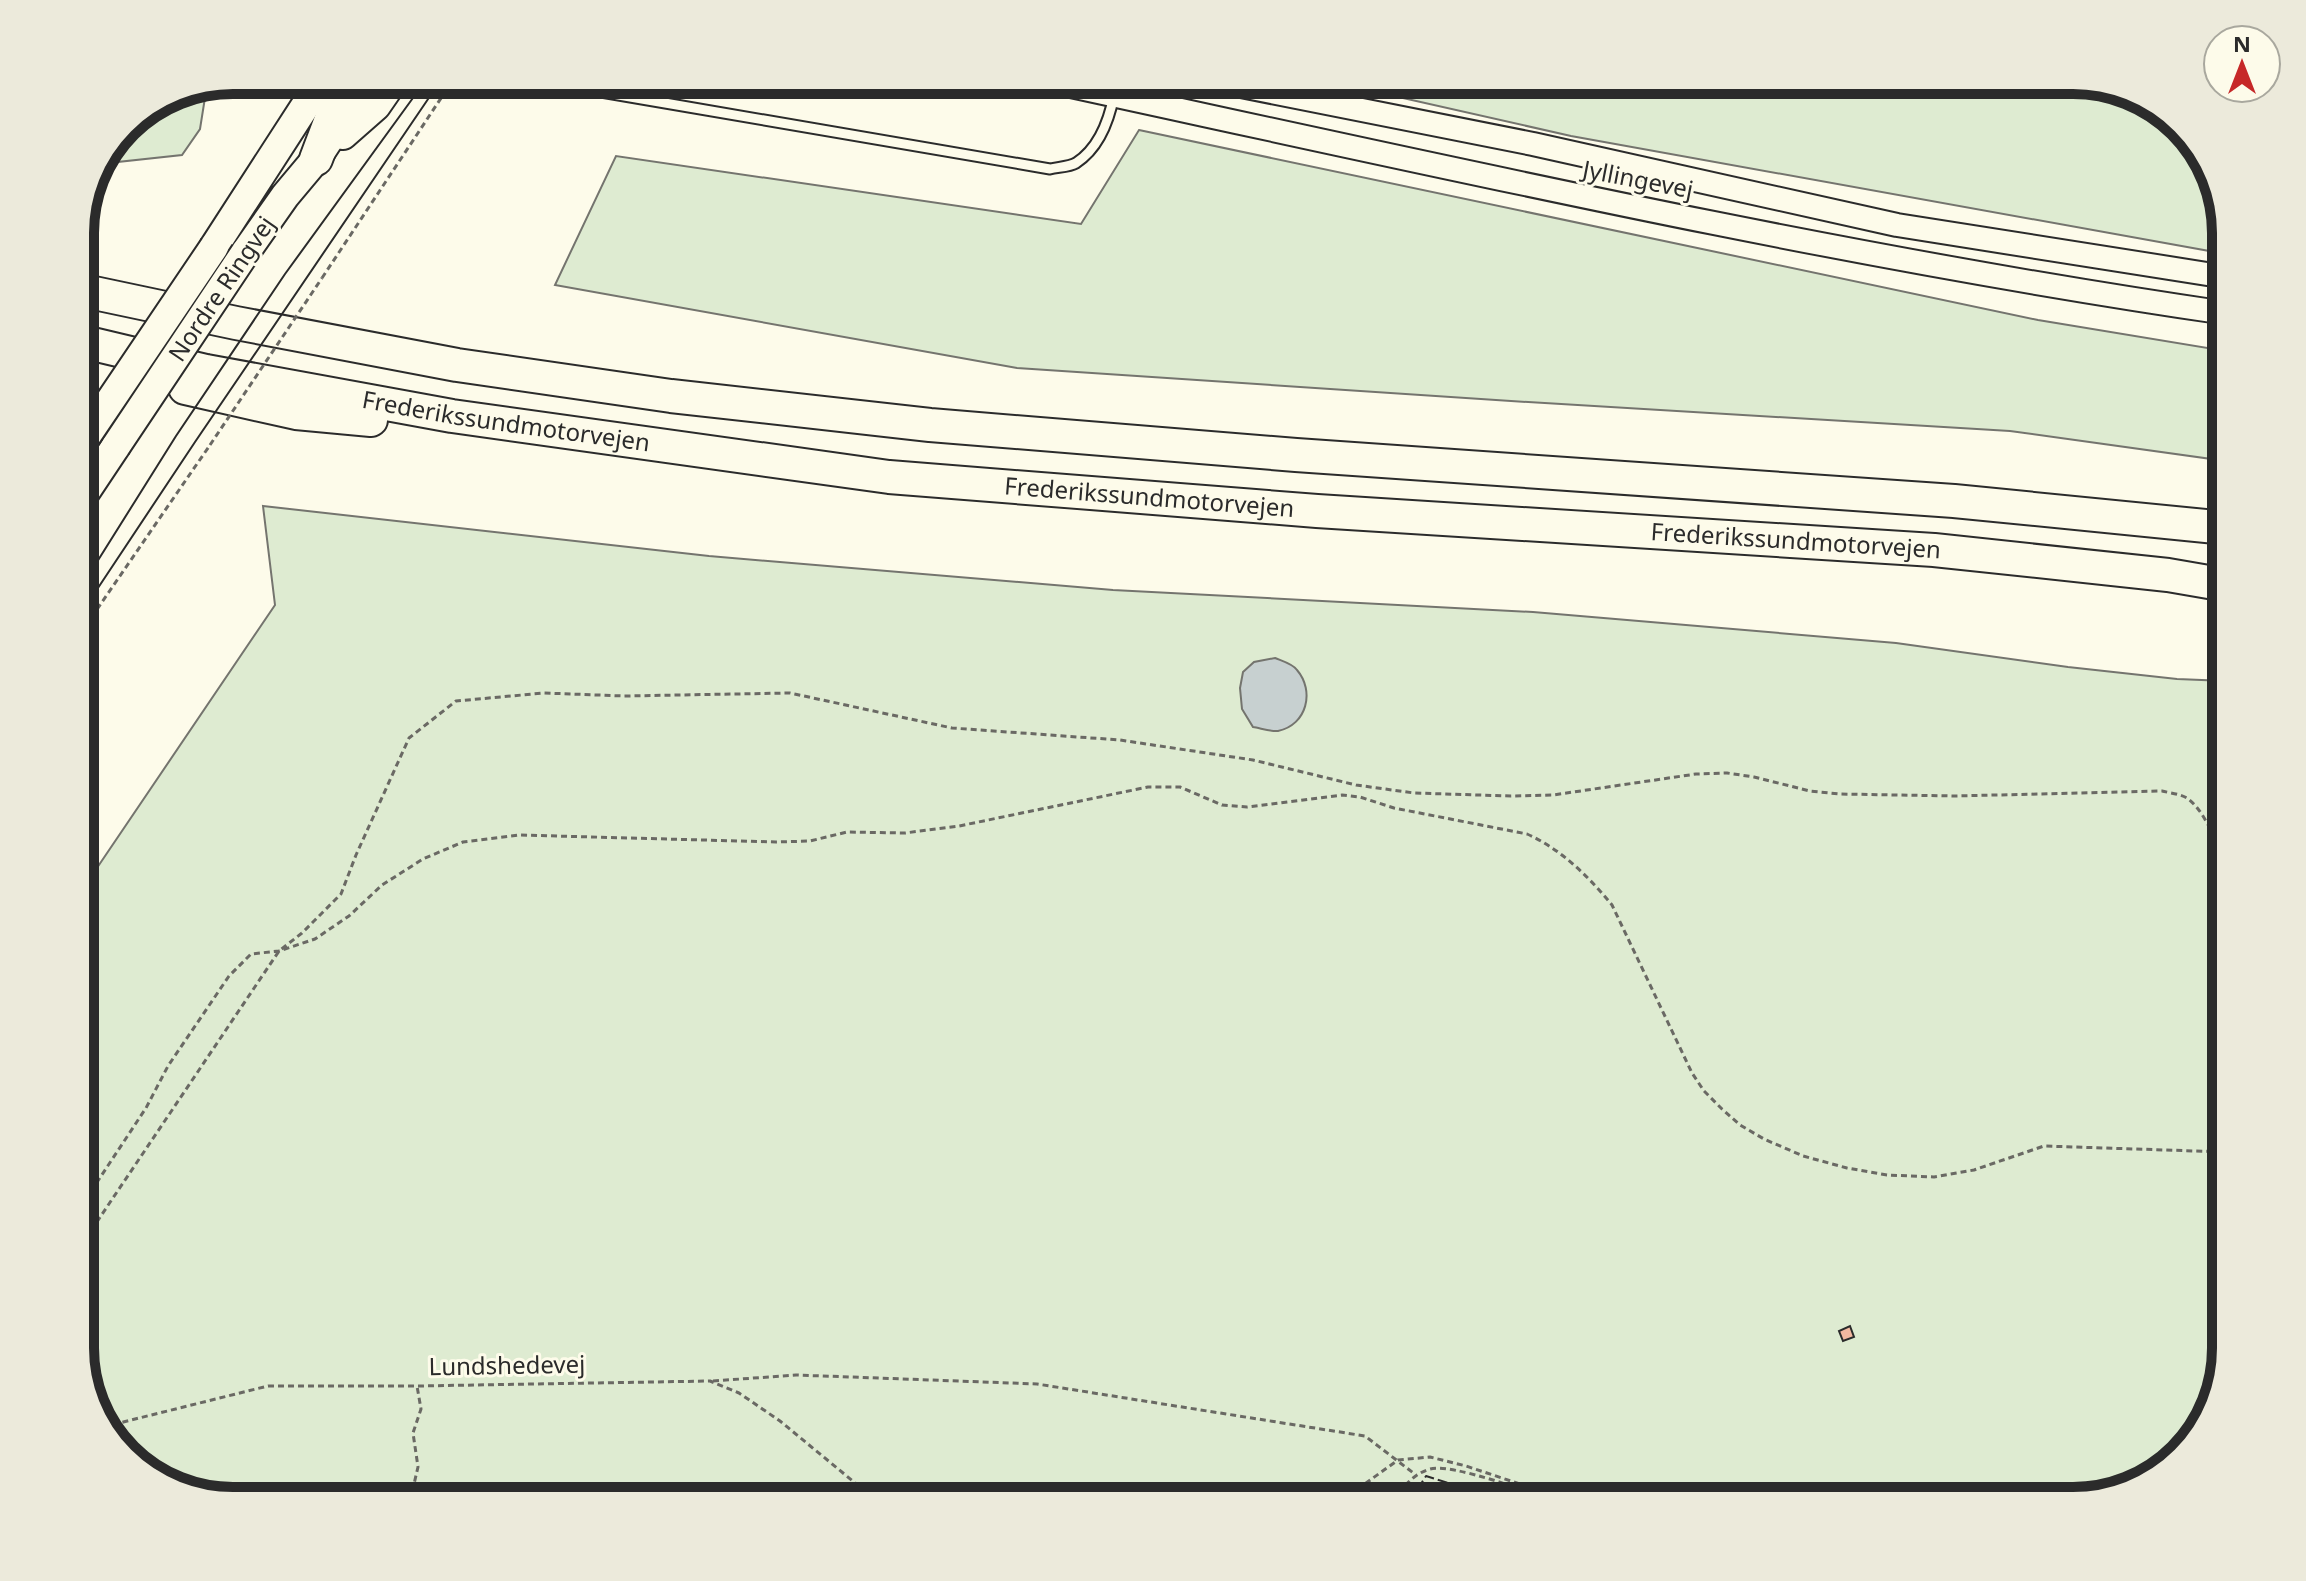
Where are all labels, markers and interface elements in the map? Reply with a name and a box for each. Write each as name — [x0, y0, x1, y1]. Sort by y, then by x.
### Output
north arrow — [2202, 24, 2282, 104]
text: N — [2233, 28, 2251, 58]
street label: Jyllingevej — [1578, 151, 1696, 205]
street label: Nordre Ringvej — [160, 209, 282, 367]
street label: Frederikssundmotorvejen — [360, 382, 652, 458]
street label: Frederikssundmotorvejen — [1003, 468, 1296, 524]
street label: Frederikssundmotorvejen — [1650, 514, 1942, 565]
street label: Lundshedevej — [428, 1347, 586, 1382]

